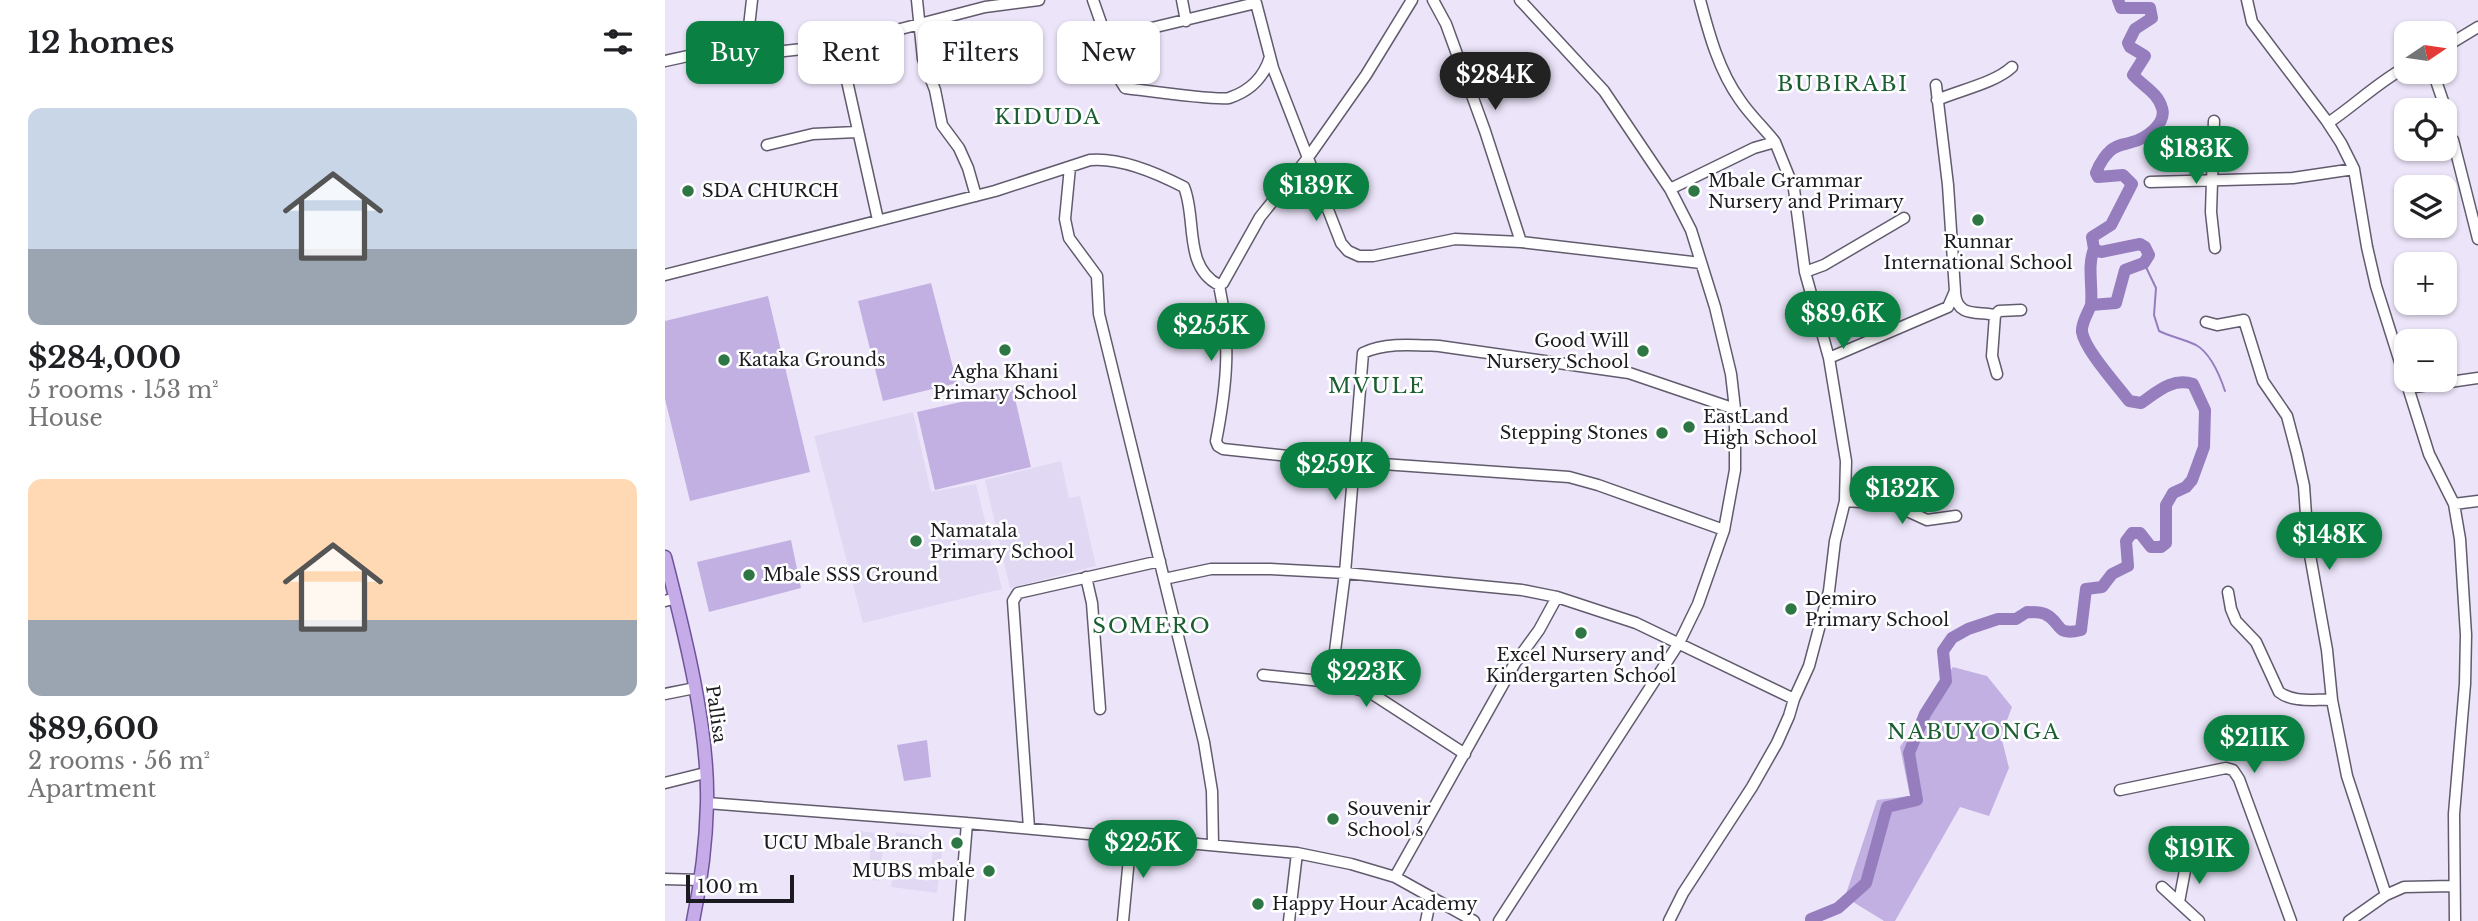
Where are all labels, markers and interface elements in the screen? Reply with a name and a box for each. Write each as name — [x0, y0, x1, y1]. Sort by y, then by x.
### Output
chip: Buy — [686, 21, 784, 84]
chip: Rent — [798, 21, 904, 84]
chip: Filters — [918, 21, 1043, 84]
chip: New — [1057, 21, 1160, 84]
north arrow — [2394, 21, 2457, 84]
map controls — [2394, 21, 2457, 392]
icon: filters — [599, 23, 637, 61]
text: 12 homes — [28, 24, 175, 61]
pin: $284K — [1446, 52, 1544, 112]
text: $284K — [1456, 61, 1534, 89]
district label: BUBIRABI — [1777, 71, 1909, 97]
button: locate — [2394, 98, 2457, 161]
district label: KIDUDA — [994, 104, 1102, 130]
pin: $183K — [2147, 127, 2245, 186]
text: $183K — [2159, 135, 2233, 163]
icon: home — [270, 153, 396, 279]
pin: $139K — [1267, 164, 1365, 223]
place label: Mbale Grammar Nursery and Primary — [1708, 170, 1904, 213]
text: $139K — [1279, 172, 1353, 200]
button: layers — [2394, 175, 2457, 238]
place label: SDA CHURCH — [702, 180, 839, 202]
marker: SDA CHURCH — [680, 183, 696, 199]
marker: Mbale Grammar Nursery and Primary — [1686, 183, 1702, 199]
marker: Runnar International School — [1970, 212, 1986, 228]
place label: Runnar International School — [1883, 231, 2073, 274]
button: + — [2394, 252, 2457, 315]
pin: $89.6K — [1786, 292, 1900, 351]
text: $89.6K — [1801, 300, 1885, 328]
pin: $255K — [1162, 304, 1260, 363]
text: $255K — [1173, 312, 1249, 340]
button: − — [2394, 329, 2457, 392]
place label: Good Will Nursery School — [1486, 330, 1629, 373]
text: $284,000 — [28, 339, 181, 376]
marker: Agha Khani Primary School — [997, 342, 1013, 358]
marker: Good Will Nursery School — [1635, 343, 1651, 359]
place label: Kataka Grounds — [738, 349, 885, 371]
marker: Kataka Grounds — [716, 352, 732, 368]
place label: Agha Khani Primary School — [933, 361, 1077, 404]
district label: MVULE — [1328, 373, 1426, 399]
text: 5 rooms · 153 m² — [28, 376, 219, 404]
text: House — [28, 404, 103, 432]
place label: EastLand High School — [1703, 406, 1817, 449]
marker: EastLand High School — [1681, 419, 1697, 435]
place label: Stepping Stones — [1500, 422, 1648, 444]
marker: Stepping Stones — [1654, 425, 1670, 441]
pin: $259K — [1286, 442, 1384, 502]
text: $259K — [1296, 451, 1374, 479]
pin: $132K — [1853, 466, 1951, 526]
text: $132K — [1865, 475, 1939, 503]
pin: $148K — [2280, 512, 2378, 572]
place label: Namatala Primary School — [930, 520, 1074, 563]
text: $148K — [2292, 521, 2366, 549]
icon: home — [270, 524, 396, 650]
marker: Namatala Primary School — [908, 533, 924, 549]
place label: Mbale SSS Ground — [763, 564, 938, 586]
marker: Mbale SSS Ground — [741, 567, 757, 583]
place label: Demiro Primary School — [1805, 588, 1949, 631]
marker: Demiro Primary School — [1783, 601, 1799, 617]
district label: SOMERO — [1092, 613, 1212, 639]
marker: Excel Nursery and Kindergarten School — [1573, 625, 1589, 641]
place label: Excel Nursery and Kindergarten School — [1486, 644, 1676, 687]
pin: $223K — [1317, 650, 1415, 709]
text: $223K — [1327, 658, 1405, 686]
street label: Pallisa — [701, 684, 731, 744]
text: $89,600 — [28, 710, 159, 747]
pin: $211K — [2205, 716, 2303, 775]
district label: NABUYONGA — [1887, 719, 2061, 745]
text: $211K — [2220, 724, 2288, 752]
text: 2 rooms · 56 m² — [28, 747, 210, 775]
text: Apartment — [28, 775, 156, 803]
place label: Souvenir School s — [1347, 798, 1431, 841]
marker: Souvenir School s — [1325, 811, 1341, 827]
pin: $225K — [1094, 820, 1192, 880]
pin: $191K — [2150, 826, 2248, 886]
text: $225K — [1104, 829, 1182, 857]
place label: UCU Mbale Branch — [763, 832, 943, 854]
marker: UCU Mbale Branch — [949, 835, 965, 851]
text: $191K — [2164, 835, 2234, 863]
place label: MUBS mbale — [852, 860, 975, 882]
marker: MUBS mbale — [981, 863, 997, 879]
scale bar — [686, 872, 795, 904]
text: 100 m — [697, 875, 758, 898]
place label: Happy Hour Academy — [1272, 893, 1478, 915]
marker: Happy Hour Academy — [1250, 896, 1266, 912]

